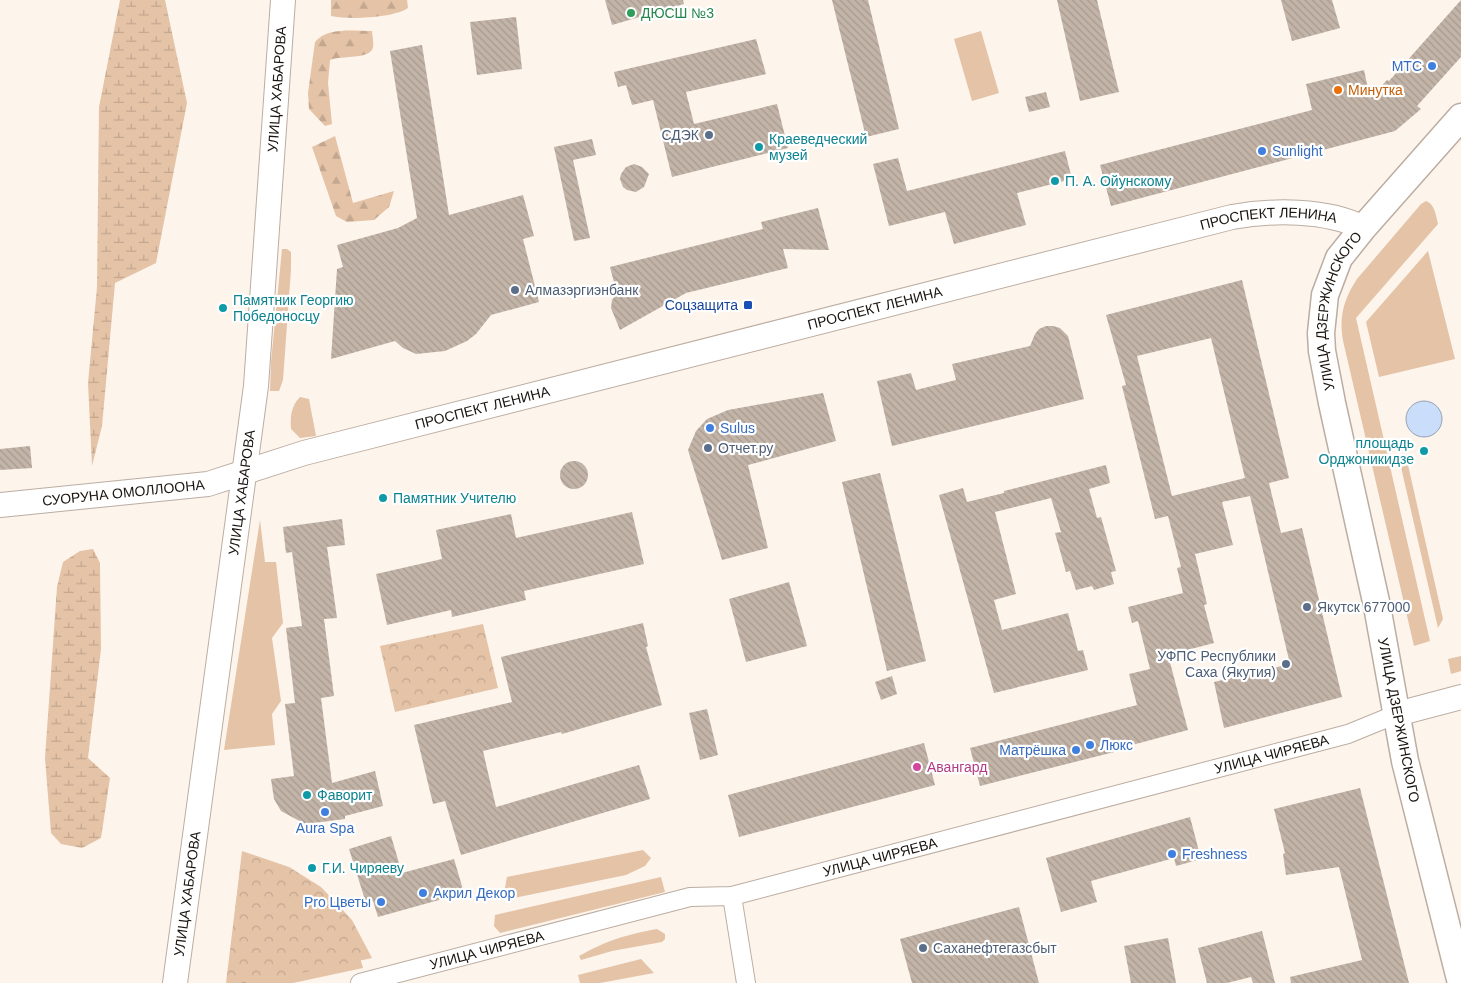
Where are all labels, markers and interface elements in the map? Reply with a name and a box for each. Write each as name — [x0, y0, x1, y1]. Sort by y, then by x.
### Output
place label: ДЮСШ №3 — [641, 5, 714, 21]
marker: ДЮСШ №3 — [625, 7, 637, 19]
street label: УЛИЦА ХАБАРОВА — [264, 25, 289, 153]
place label: МТС — [1392, 58, 1422, 74]
marker: МТС — [1426, 60, 1438, 72]
place label: Минутка — [1348, 82, 1403, 98]
marker: Минутка — [1332, 84, 1344, 96]
place label: СДЭК — [661, 127, 700, 143]
marker: СДЭК — [703, 129, 715, 141]
place label: Краеведческий музей — [769, 131, 867, 163]
marker: Краеведческий музей — [753, 141, 765, 153]
place label: Sunlight — [1272, 143, 1323, 159]
marker: Sunlight — [1256, 145, 1268, 157]
place label: П. А. Ойунскому — [1065, 173, 1171, 189]
marker: П. А. Ойунскому — [1049, 175, 1061, 187]
street label: ПРОСПЕКТ ЛЕНИНА — [1198, 204, 1339, 233]
street label: УЛИЦА ДЗЕРЖИНСКОГО — [1313, 228, 1365, 392]
place label: Алмазэргиэнбанк — [525, 282, 639, 298]
street label: ПРОСПЕКТ ЛЕНИНА — [806, 283, 945, 333]
marker: Алмазэргиэнбанк — [509, 284, 521, 296]
place label: Памятник Георгию Победоносцу — [233, 292, 353, 324]
place label: Соцзащита — [665, 297, 738, 313]
marker: Соцзащита — [742, 299, 754, 311]
marker: Памятник Георгию Победоносцу — [217, 302, 229, 314]
street label: ПРОСПЕКТ ЛЕНИНА — [413, 383, 552, 432]
place label: Sulus — [720, 420, 755, 436]
marker: Sulus — [704, 422, 716, 434]
street label: УЛИЦА ХАБАРОВА — [225, 428, 258, 556]
place label: площадь Орджоникидзе — [1319, 435, 1414, 467]
place label: Отчет.ру — [718, 440, 773, 456]
marker: Отчет.ру — [702, 442, 714, 454]
marker: площадь Орджоникидзе — [1418, 445, 1430, 457]
street label: СУОРУНА ОМОЛЛООНА — [41, 476, 206, 509]
place label: Памятник Учителю — [393, 490, 516, 506]
marker: Памятник Учителю — [377, 492, 389, 504]
place label: Якутск 677000 — [1317, 599, 1411, 615]
marker: Якутск 677000 — [1301, 601, 1313, 613]
street label: УЛИЦА ДЗЕРЖИНСКОГО — [1375, 636, 1423, 804]
place label: УФПС Республики Саха (Якутия) — [1157, 648, 1276, 680]
marker: УФПС Республики Саха (Якутия) — [1280, 658, 1292, 670]
street label: УЛИЦА ЧИРЯЕВА — [1213, 731, 1331, 777]
place label: Люкс — [1100, 737, 1133, 753]
marker: Люкс — [1084, 739, 1096, 751]
place label: Матрёшка — [999, 742, 1066, 758]
marker: Матрёшка — [1070, 744, 1082, 756]
place label: Авангард — [927, 759, 987, 775]
marker: Авангард — [911, 761, 923, 773]
place label: Фаворит — [317, 787, 373, 803]
marker: Фаворит — [301, 789, 313, 801]
marker: Aura Spa — [319, 806, 331, 818]
place label: Aura Spa — [296, 820, 354, 836]
street label: УЛИЦА ХАБАРОВА — [171, 829, 204, 957]
street label: УЛИЦА ЧИРЯЕВА — [821, 834, 939, 880]
place label: Freshness — [1182, 846, 1247, 862]
marker: Freshness — [1166, 848, 1178, 860]
place label: Г.И. Чиряеву — [322, 860, 404, 876]
marker: Г.И. Чиряеву — [306, 862, 318, 874]
place label: Акрил Декор — [433, 885, 515, 901]
marker: Акрил Декор — [417, 887, 429, 899]
place label: Pro Цветы — [304, 894, 371, 910]
marker: Pro Цветы — [375, 896, 387, 908]
street label: УЛИЦА ЧИРЯЕВА — [428, 927, 546, 973]
place label: Саханефтегазсбыт — [933, 940, 1057, 956]
marker: Саханефтегазсбыт — [917, 942, 929, 954]

